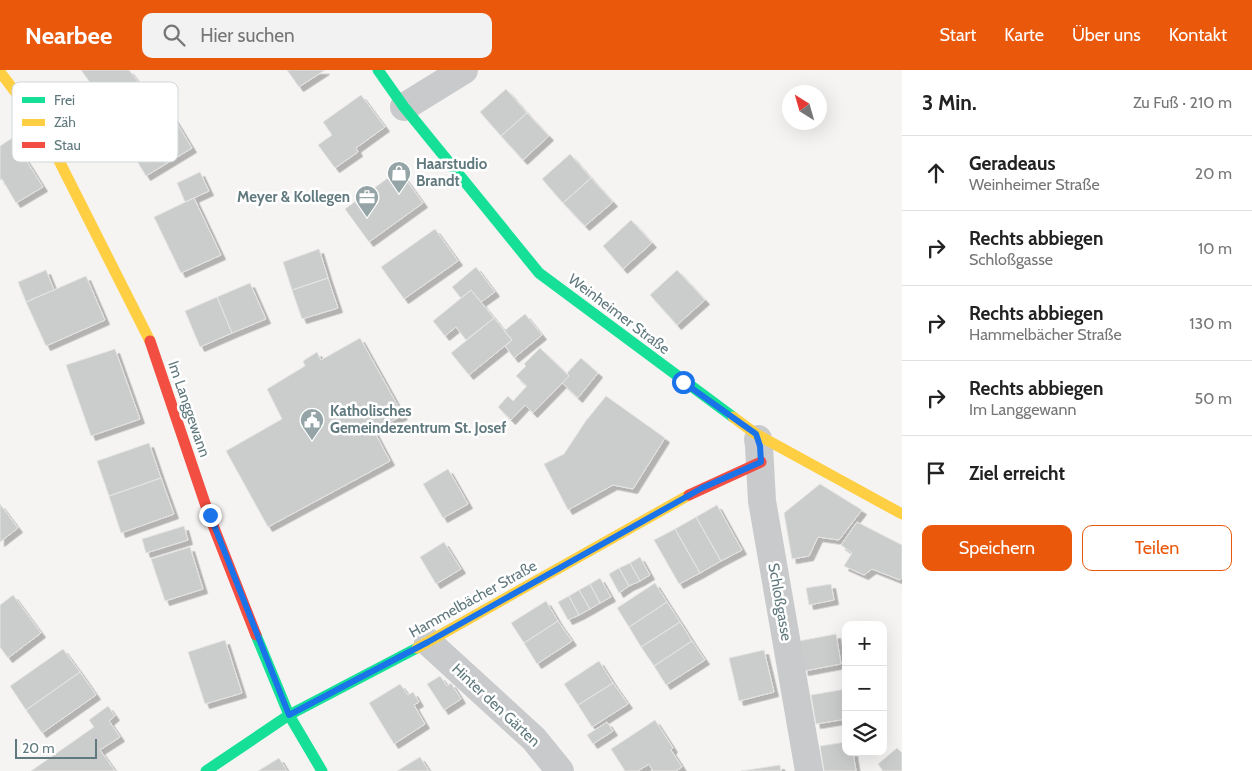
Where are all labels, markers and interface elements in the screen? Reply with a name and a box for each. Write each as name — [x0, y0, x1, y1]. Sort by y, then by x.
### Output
search box — [142, 13, 492, 58]
text: Nearbee — [25, 21, 112, 50]
icon: search — [160, 21, 188, 49]
text: Hier suchen — [200, 24, 295, 47]
text: Start — [940, 24, 976, 46]
text: Karte — [1004, 24, 1044, 46]
text: Über uns — [1072, 24, 1141, 46]
text: Kontakt — [1169, 24, 1227, 46]
legend — [12, 82, 178, 162]
north arrow — [782, 85, 827, 130]
text: 3 Min. — [922, 90, 977, 115]
text: Frei — [54, 91, 75, 109]
text: Zu Fuß · 210 m — [1133, 93, 1232, 112]
text: Zäh — [54, 113, 76, 131]
text: Stau — [54, 136, 81, 154]
text: Geradeaus — [969, 152, 1055, 175]
place label: Haarstudio Brandt — [416, 155, 488, 190]
icon: ahead — [922, 159, 950, 187]
shop icon: Haarstudio Brandt — [386, 160, 412, 194]
text: 20 m — [1195, 164, 1232, 183]
text: Weinheimer Straße — [969, 175, 1100, 194]
office icon: Meyer & Kollegen — [354, 184, 380, 218]
place label: Meyer & Kollegen — [237, 188, 350, 206]
text: Rechts abbiegen — [969, 227, 1103, 250]
icon: right — [922, 234, 950, 262]
text: 10 m — [1198, 239, 1232, 258]
text: Schloßgasse — [969, 250, 1053, 269]
street label: Weinheimer Straße — [565, 270, 674, 358]
text: Rechts abbiegen — [969, 302, 1103, 325]
icon: right — [922, 309, 950, 337]
text: 130 m — [1189, 314, 1232, 333]
text: Hammelbächer Straße — [969, 325, 1122, 344]
street label: Im Langgewann — [164, 358, 214, 460]
route start — [672, 371, 695, 394]
text: Rechts abbiegen — [969, 377, 1103, 400]
icon: right — [922, 384, 950, 412]
text: 50 m — [1195, 389, 1232, 408]
text: Im Langgewann — [969, 400, 1076, 419]
place label: Katholisches Gemeindezentrum St. Josef — [330, 402, 506, 437]
public building icon: Katholisches Gemeindezentrum St. Josef — [299, 407, 325, 441]
icon: arrive — [922, 459, 950, 487]
text: Ziel erreicht — [969, 462, 1065, 485]
route end — [199, 504, 222, 527]
button: Speichern — [922, 525, 1072, 571]
button: Teilen — [1082, 525, 1232, 571]
street label: Hammelbächer Straße — [406, 556, 540, 642]
street label: Schloßgasse — [764, 562, 796, 643]
map controls — [842, 621, 887, 756]
button: + — [842, 621, 887, 666]
street label: Hinter den Gärten — [448, 660, 544, 750]
button: − — [842, 666, 887, 711]
button: layers — [842, 711, 887, 756]
scale bar — [15, 736, 98, 759]
text: 20 m — [22, 739, 55, 757]

